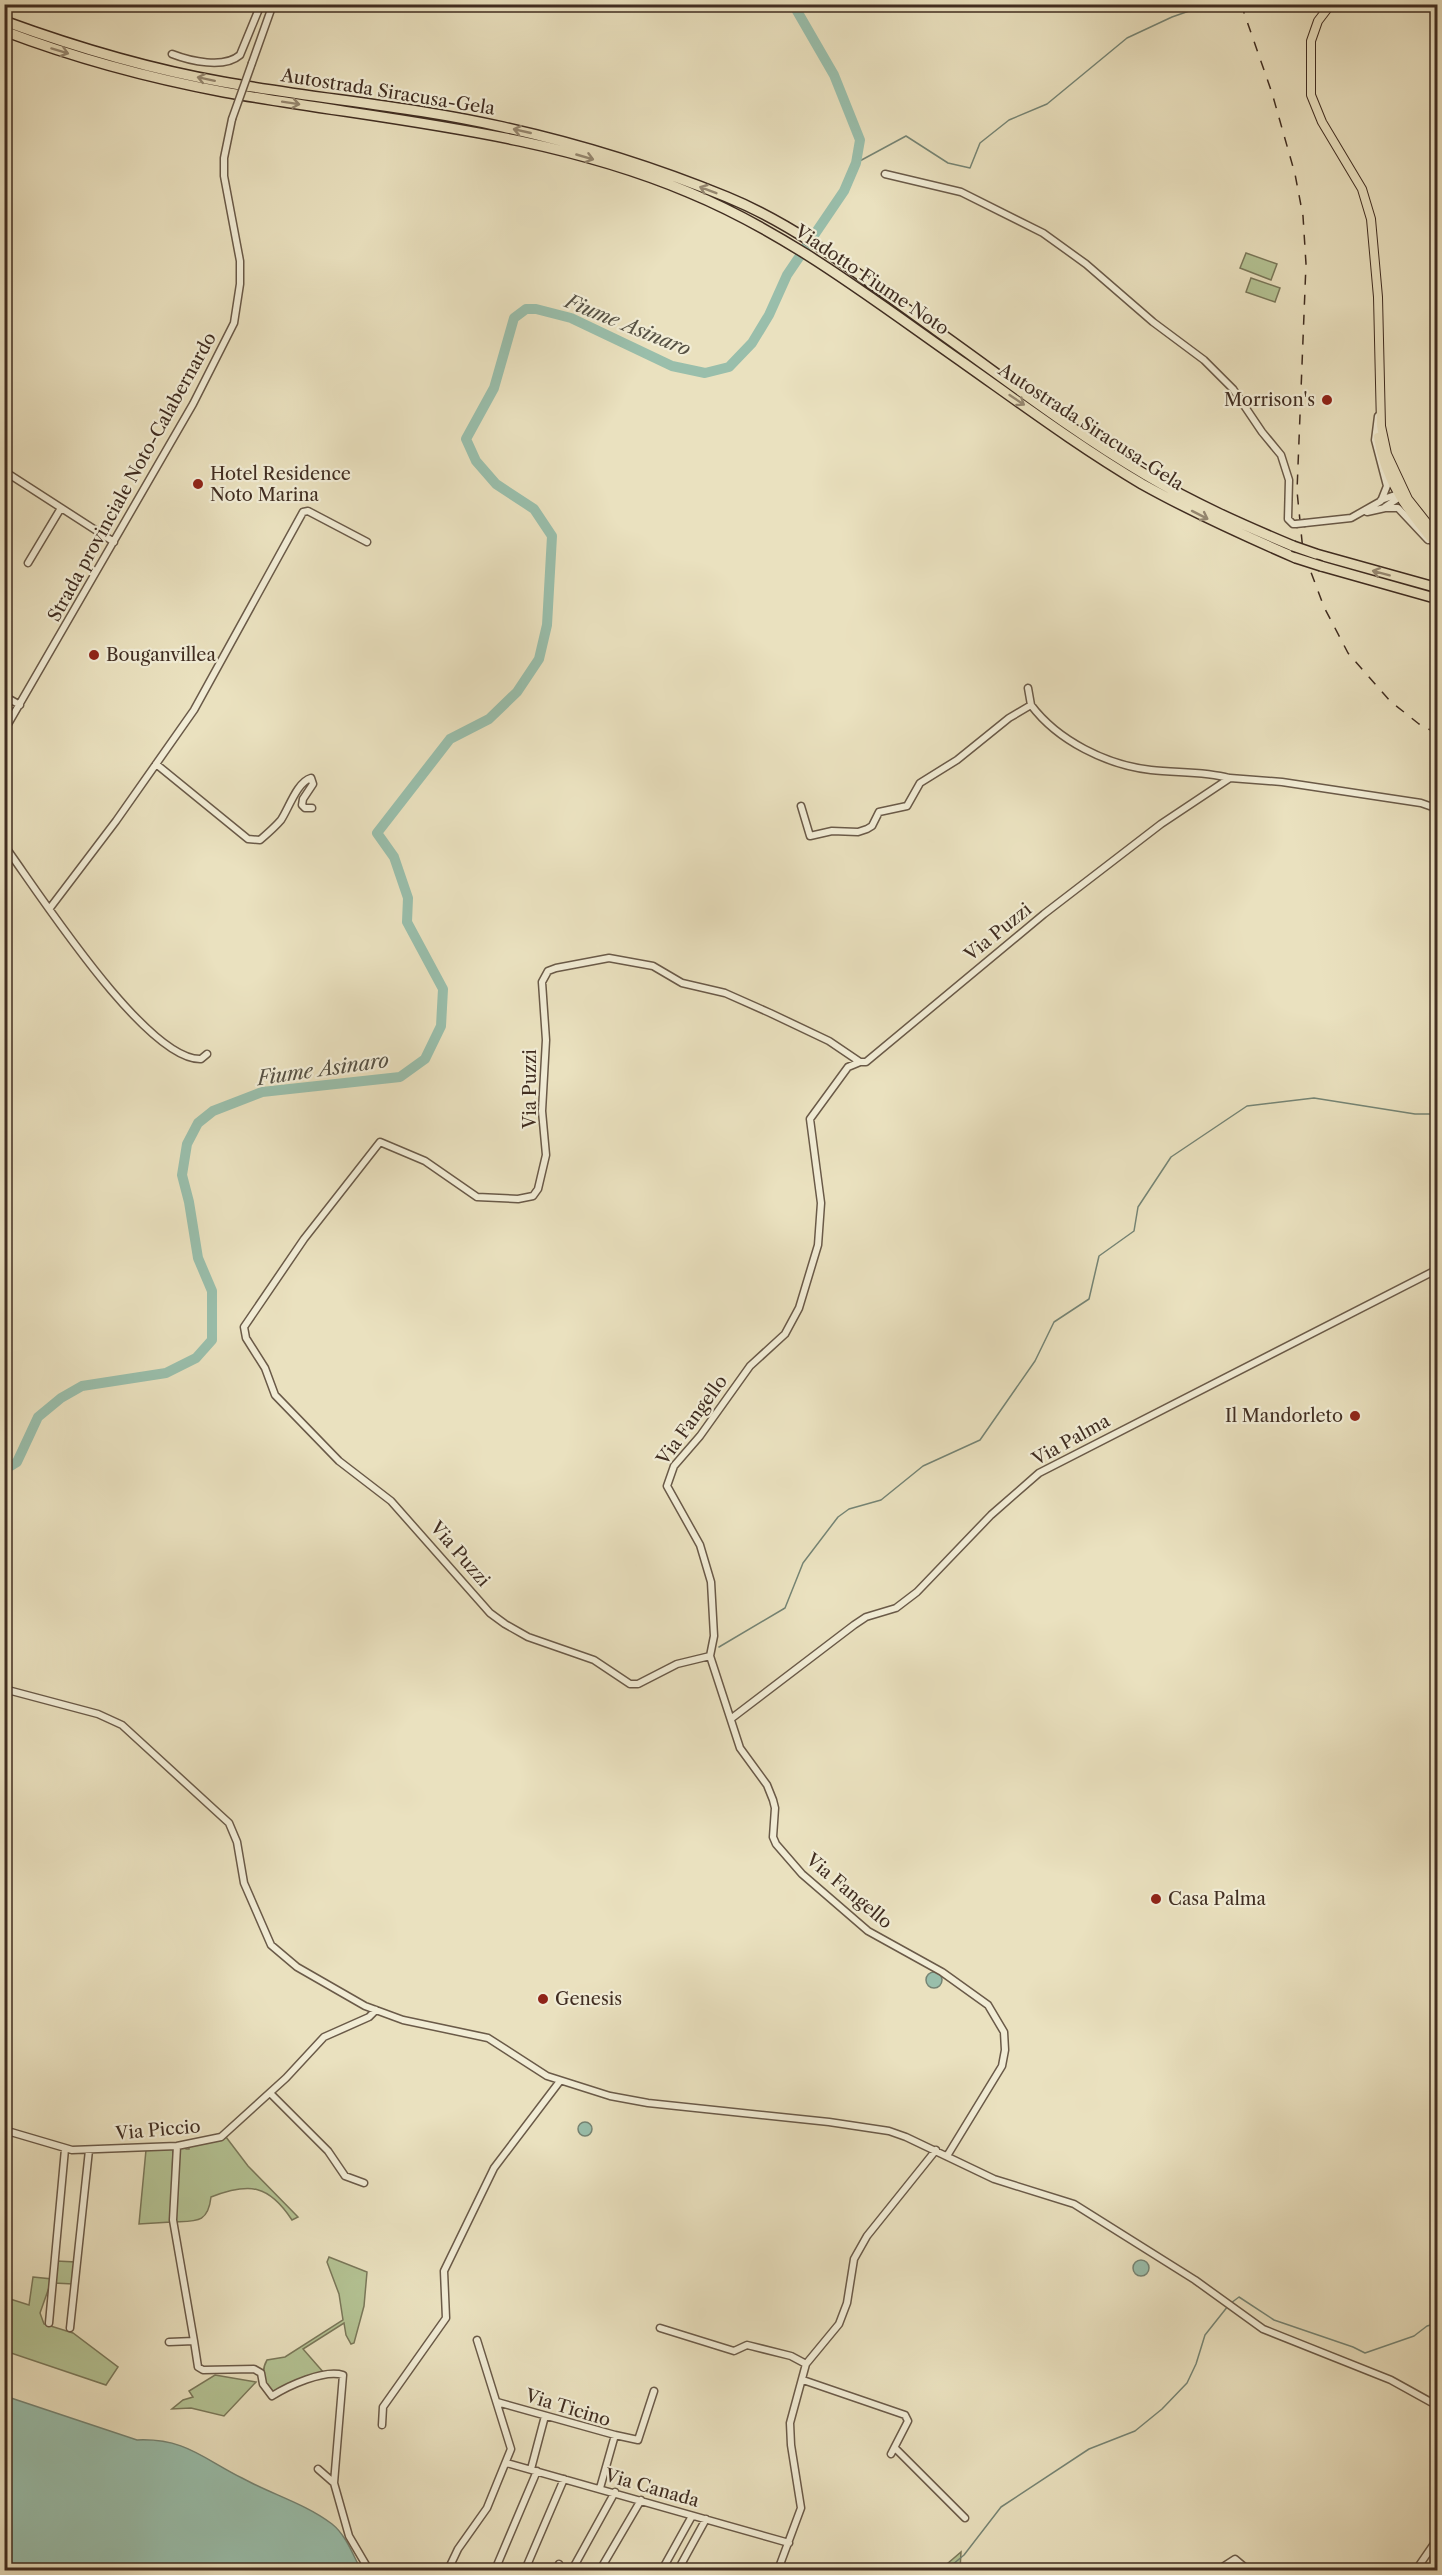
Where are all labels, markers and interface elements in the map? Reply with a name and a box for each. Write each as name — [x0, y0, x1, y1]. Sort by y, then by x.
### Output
one-way arrow — [50, 46, 69, 57]
street label: Autostrada Siracusa-Gela — [278, 64, 497, 120]
one-way arrow — [197, 73, 216, 84]
one-way arrow — [280, 97, 300, 108]
one-way arrow — [513, 125, 532, 137]
one-way arrow — [576, 151, 595, 163]
one-way arrow — [699, 183, 718, 194]
street label: Viadotto Fiume Noto — [790, 220, 953, 340]
water label: Fiume Asinaro — [560, 288, 694, 361]
street label: Strada provinciale Noto-Calabernardo — [43, 329, 221, 625]
street label: Autostrada Siracusa-Gela — [993, 358, 1188, 495]
place label: Morrison's — [1224, 389, 1315, 411]
marker: Morrison's — [1320, 393, 1334, 407]
one-way arrow — [1008, 394, 1025, 406]
place label: Hotel Residence Noto Marina — [210, 463, 351, 506]
marker: Hotel Residence Noto Marina — [191, 477, 205, 491]
one-way arrow — [1190, 510, 1208, 521]
one-way arrow — [1372, 567, 1391, 578]
place label: Bouganvillea — [106, 644, 216, 666]
marker: Bouganvillea — [87, 648, 101, 662]
street label: Via Puzzi — [959, 898, 1036, 966]
water label: Fiume Asinaro — [254, 1048, 390, 1090]
street label: Via Puzzi — [519, 1049, 541, 1130]
street label: Via Fangello — [651, 1371, 732, 1470]
place label: Il Mandorleto — [1225, 1405, 1343, 1427]
street label: Via Palma — [1028, 1409, 1114, 1471]
marker: Il Mandorleto — [1348, 1409, 1362, 1423]
street label: Via Puzzi — [425, 1516, 495, 1592]
street label: Via Fangello — [801, 1848, 897, 1933]
place label: Casa Palma — [1168, 1888, 1267, 1910]
marker: Casa Palma — [1149, 1892, 1163, 1906]
place label: Genesis — [555, 1988, 622, 2010]
marker: Genesis — [536, 1992, 550, 2006]
street label: Via Piccio — [114, 2115, 201, 2145]
street label: Via Ticino — [522, 2384, 613, 2431]
street label: Via Canada — [601, 2464, 702, 2512]

